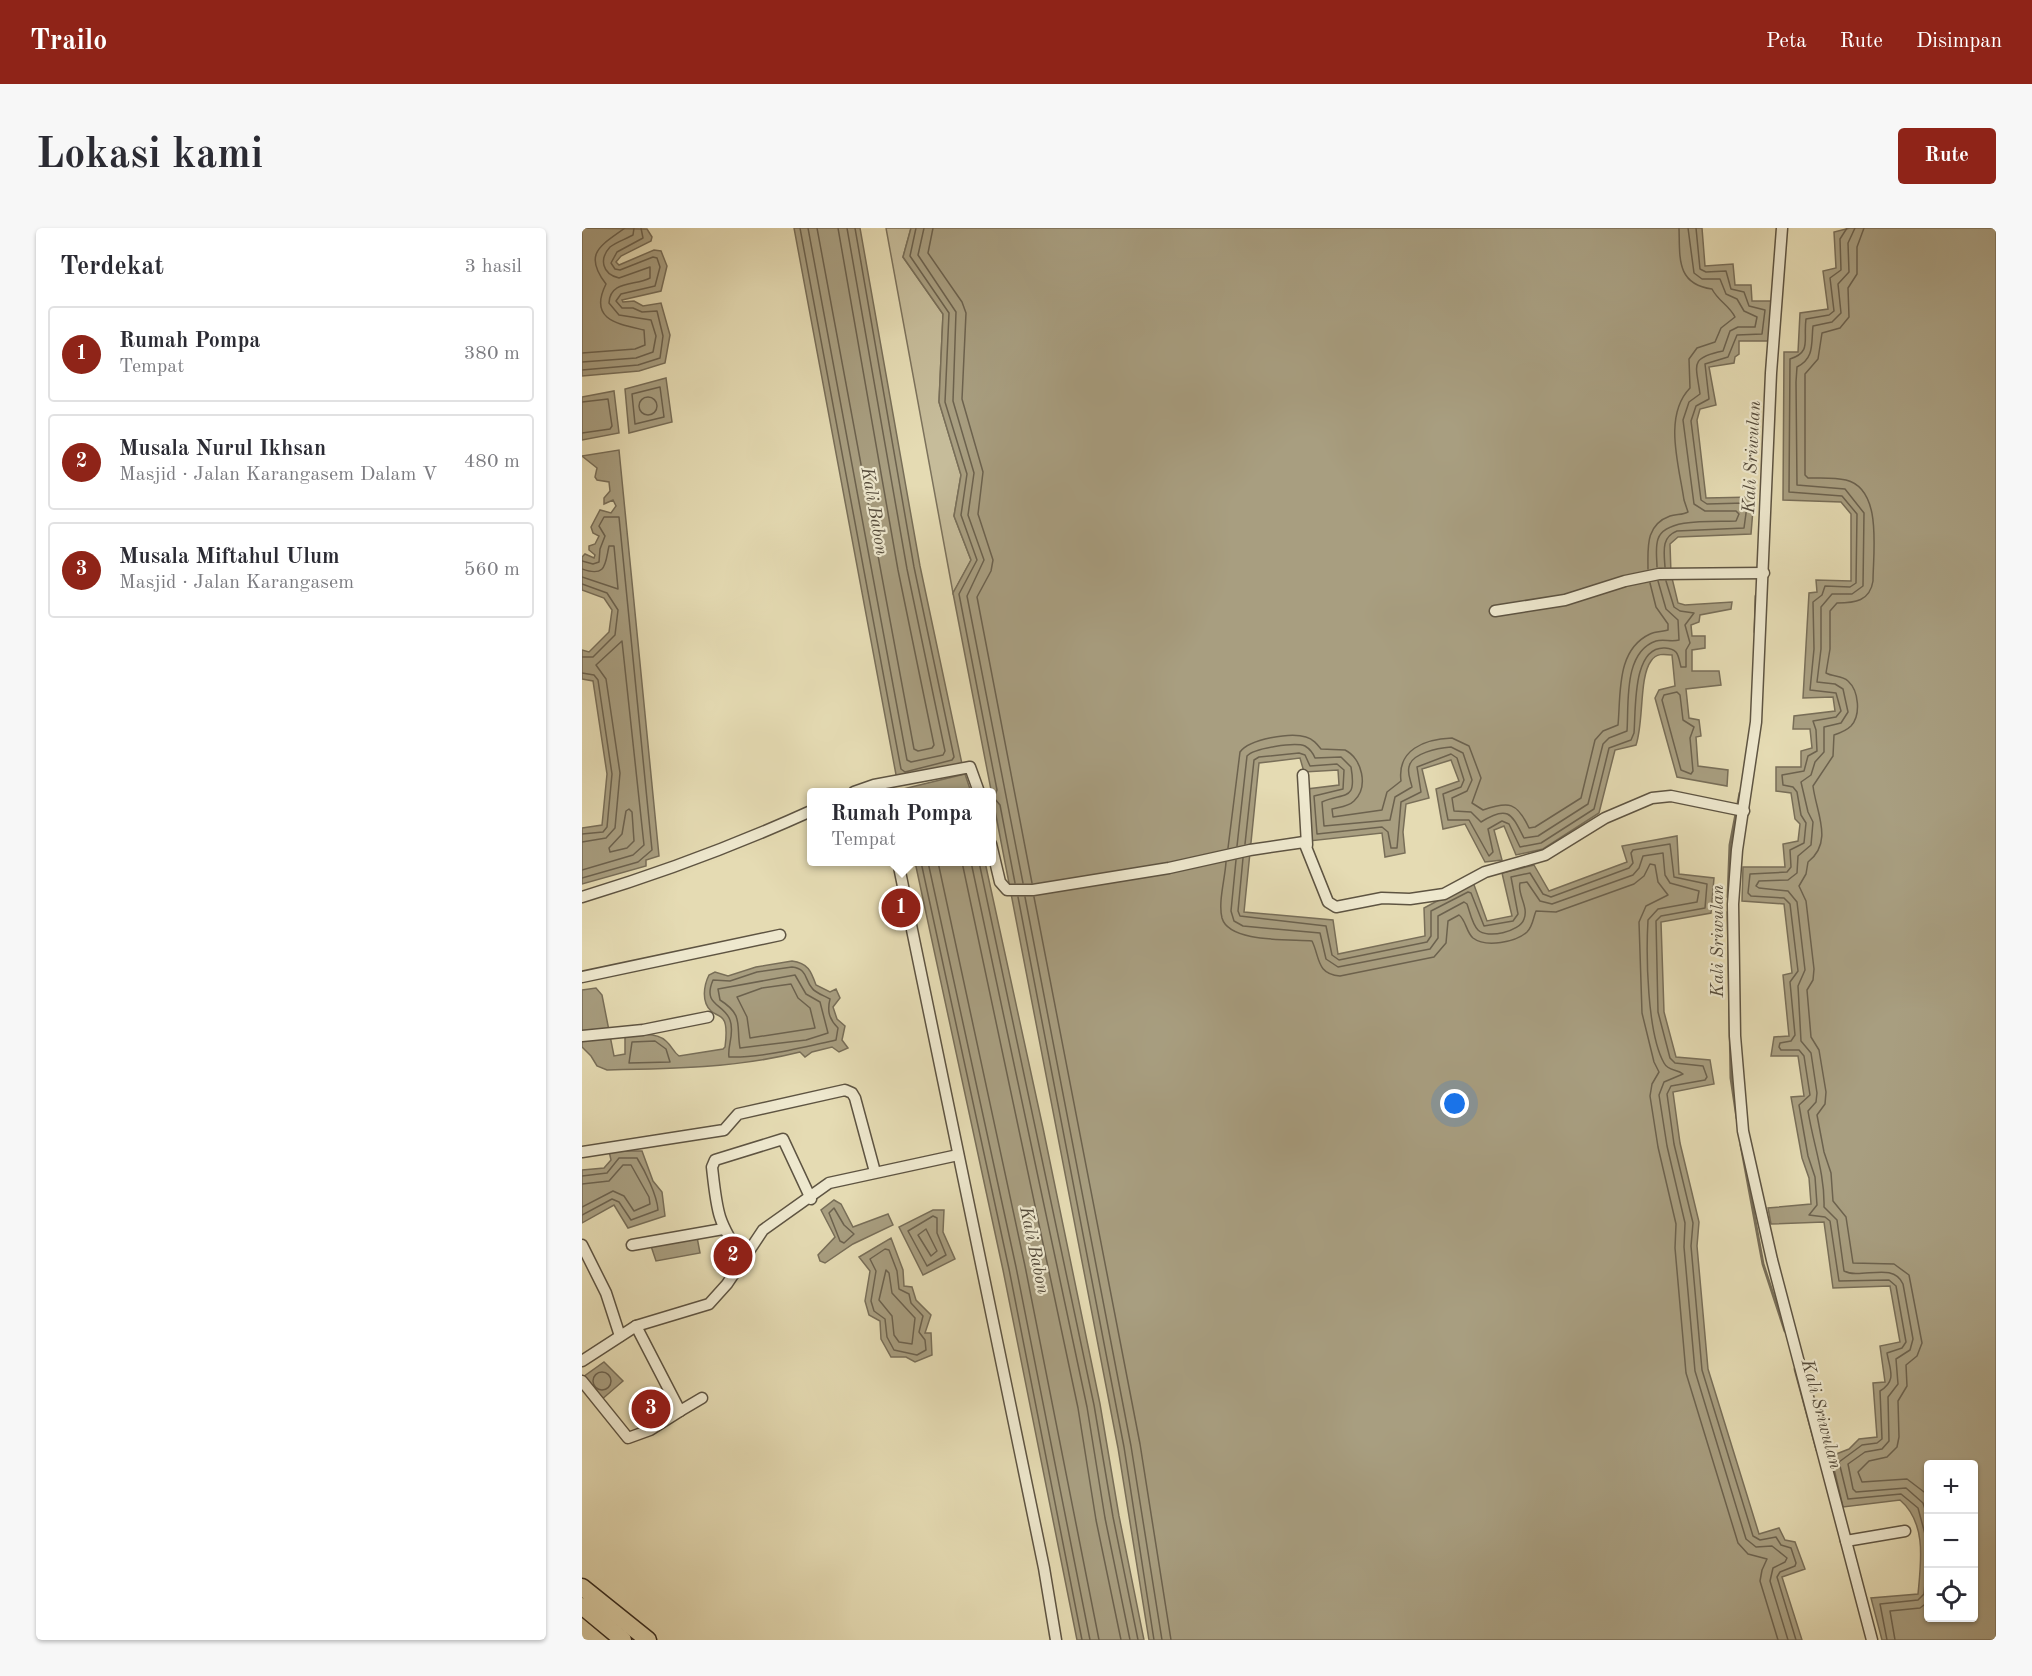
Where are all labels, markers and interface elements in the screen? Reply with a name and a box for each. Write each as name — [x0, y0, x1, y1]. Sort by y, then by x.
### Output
text: Trailo — [30, 28, 107, 56]
text: Peta — [1766, 31, 1807, 52]
text: Rute — [1840, 31, 1883, 52]
text: Disimpan — [1916, 31, 2002, 52]
button: Rute — [1898, 128, 1996, 184]
text: Lokasi kami — [36, 135, 263, 177]
text: Terdekat — [60, 254, 164, 280]
text: 3 hasil — [465, 257, 522, 277]
text: Rumah Pompa — [119, 330, 261, 352]
text: 1 — [76, 344, 87, 364]
text: 380 m — [464, 344, 520, 364]
text: Tempat — [119, 357, 184, 377]
water label: Kali Sriwulan — [1740, 400, 1764, 515]
text: Musala Nurul Ikhsan — [119, 438, 326, 460]
text: 2 — [76, 452, 87, 472]
text: 480 m — [464, 452, 520, 472]
text: Masjid · Jalan Karangasem Dalam V — [119, 465, 437, 485]
water label: Kali Babon — [857, 465, 891, 556]
text: Musala Miftahul Ulum — [119, 546, 340, 568]
text: 3 — [76, 560, 87, 580]
text: 560 m — [464, 560, 520, 580]
text: Masjid · Jalan Karangasem — [119, 573, 354, 593]
popup — [807, 788, 996, 866]
text: Rumah Pompa — [831, 803, 972, 825]
text: Tempat — [831, 830, 896, 850]
water label: Kali Sriwulan — [1709, 885, 1727, 998]
pin: 1 — [882, 886, 920, 930]
your location — [1440, 1089, 1469, 1118]
water label: Kali Babon — [1016, 1204, 1052, 1296]
pin: 2 — [714, 1234, 752, 1278]
water label: Kali Sriwulan — [1797, 1356, 1844, 1471]
pin: 3 — [632, 1386, 670, 1432]
map controls — [1924, 1460, 1978, 1622]
button: + — [1924, 1460, 1978, 1514]
button: − — [1924, 1514, 1978, 1568]
button: locate — [1924, 1568, 1978, 1622]

